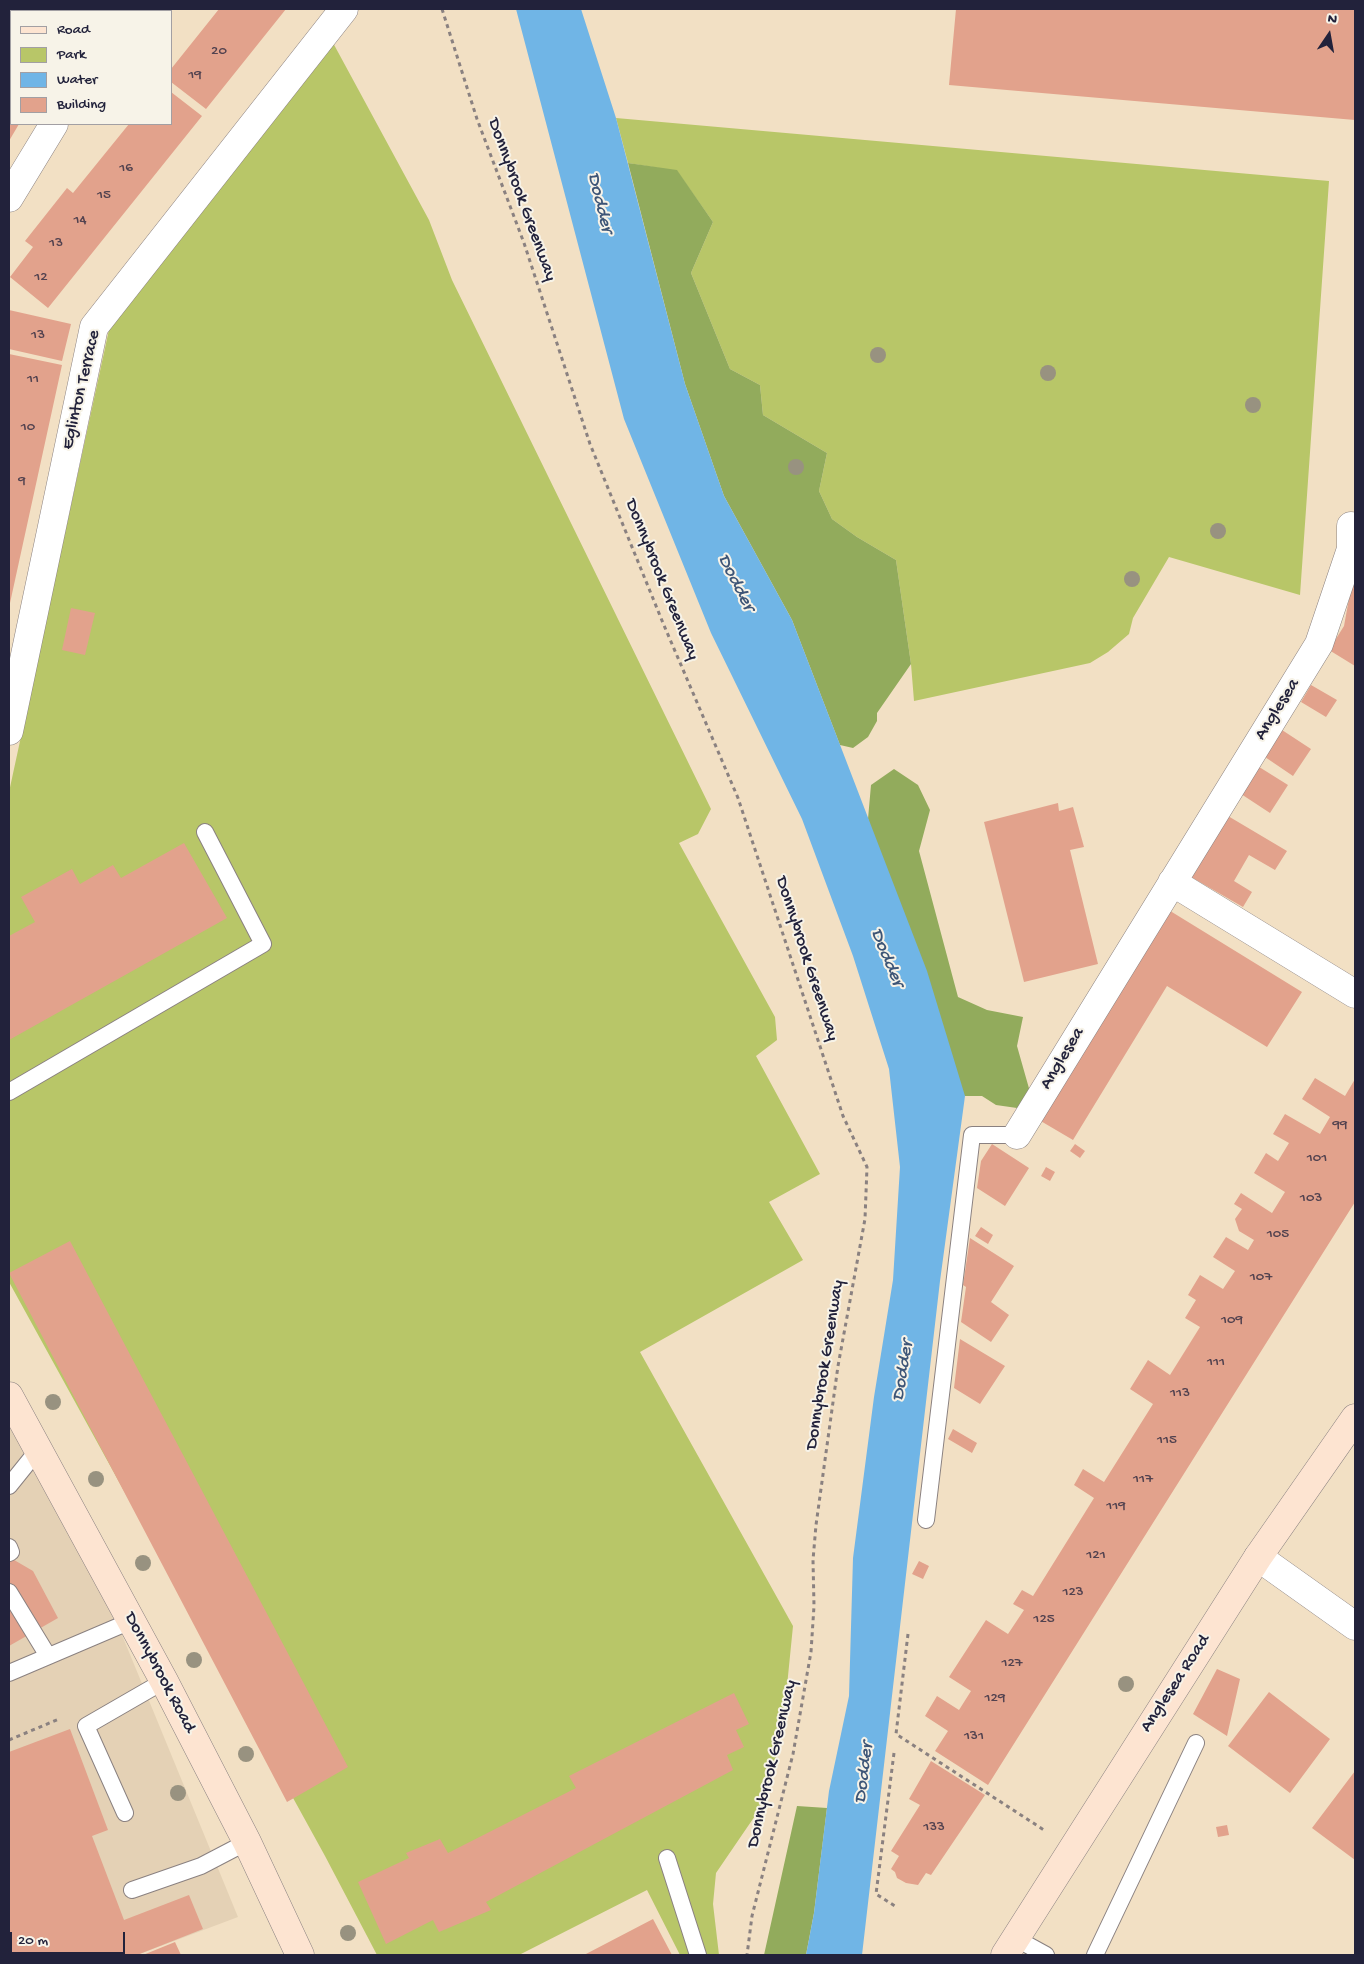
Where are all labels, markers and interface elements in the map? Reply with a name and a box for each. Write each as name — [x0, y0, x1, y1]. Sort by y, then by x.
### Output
legend — [10, 10, 172, 125]
north arrow — [1304, 10, 1354, 60]
text: N — [1326, 11, 1338, 29]
text: Road — [57, 21, 90, 39]
house number: 20 — [211, 43, 227, 61]
text: Park — [57, 46, 86, 64]
house number: 19 — [188, 67, 202, 85]
text: Water — [57, 71, 97, 89]
text: Building — [57, 96, 106, 114]
street label: Donnybrook Greenway — [482, 116, 560, 284]
house number: 16 — [119, 160, 133, 178]
water label: Dodder — [581, 171, 617, 235]
house number: 15 — [97, 187, 111, 205]
house number: 14 — [73, 212, 87, 230]
house number: 13 — [49, 235, 63, 253]
house number: 12 — [34, 269, 48, 287]
house number: 13 — [31, 327, 45, 345]
street label: Eglinton Terrace — [58, 328, 106, 452]
house number: 11 — [27, 371, 39, 389]
house number: 10 — [21, 419, 35, 437]
house number: 9 — [18, 473, 26, 491]
street label: Donnybrook Greenway — [619, 496, 703, 664]
water label: Dodder — [711, 551, 759, 615]
street label: Anglesea — [1251, 675, 1305, 745]
street label: Donnybrook Greenway — [769, 874, 843, 1044]
water label: Dodder — [864, 925, 908, 991]
street label: Anglesea — [1036, 1024, 1090, 1094]
house number: 99 — [1332, 1117, 1348, 1135]
house number: 101 — [1307, 1150, 1327, 1168]
house number: 103 — [1300, 1190, 1322, 1208]
house number: 105 — [1267, 1226, 1289, 1244]
house number: 107 — [1250, 1269, 1272, 1287]
street label: Donnybrook Greenway — [802, 1279, 850, 1451]
house number: 109 — [1221, 1312, 1243, 1330]
water label: Dodder — [888, 1339, 920, 1403]
house number: 111 — [1207, 1354, 1225, 1372]
house number: 113 — [1170, 1385, 1190, 1403]
house number: 115 — [1157, 1432, 1177, 1450]
house number: 117 — [1133, 1471, 1153, 1489]
house number: 119 — [1106, 1498, 1126, 1516]
house number: 121 — [1086, 1547, 1106, 1565]
house number: 123 — [1062, 1584, 1084, 1602]
street label: Donnybrook Road — [118, 1609, 200, 1737]
house number: 125 — [1033, 1611, 1055, 1629]
street label: Anglesea Road — [1136, 1631, 1216, 1737]
house number: 127 — [1001, 1655, 1023, 1673]
street label: Donnybrook Greenway — [743, 1678, 803, 1850]
house number: 129 — [985, 1690, 1005, 1708]
house number: 131 — [964, 1728, 984, 1746]
water label: Dodder — [850, 1741, 880, 1805]
house number: 133 — [923, 1819, 945, 1837]
scale bar — [12, 1922, 128, 1954]
text: 20 m — [18, 1932, 48, 1950]

